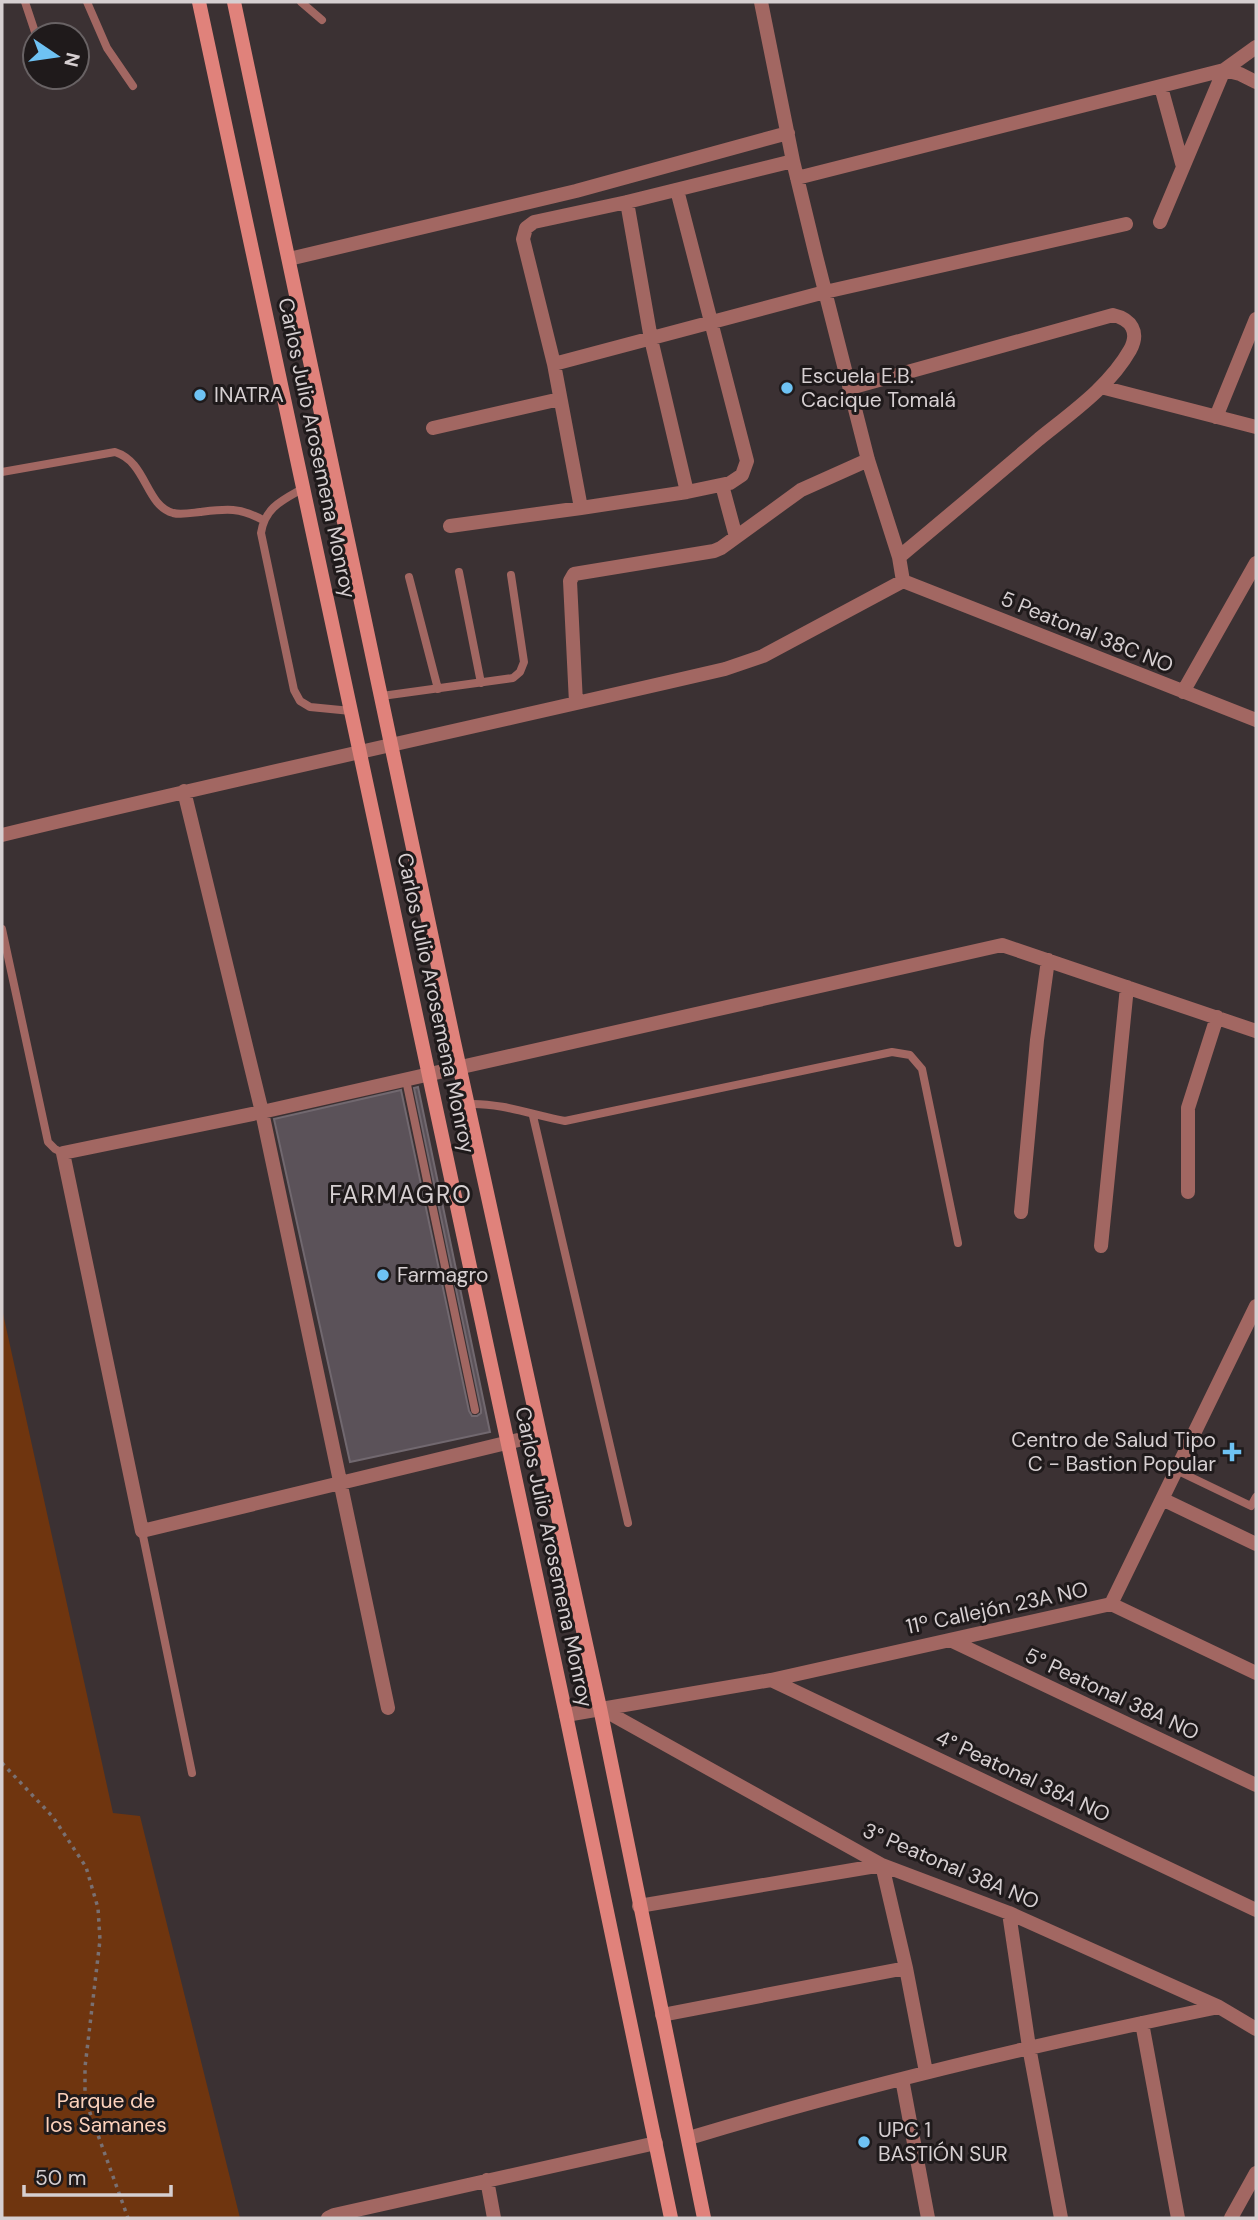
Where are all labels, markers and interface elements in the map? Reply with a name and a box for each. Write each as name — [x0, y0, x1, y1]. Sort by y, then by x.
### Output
north arrow — [21, 21, 91, 91]
text: N — [58, 50, 86, 69]
street label: Carlos Julio Arosemena Monroy — [271, 295, 363, 601]
place label: Escuela E.B. Cacique Tomalá — [801, 362, 956, 414]
marker: Escuela E.B. Cacique Tomalá — [779, 380, 795, 396]
place label: INATRA — [214, 381, 284, 409]
marker: INATRA — [192, 387, 208, 403]
street label: 5 Peatonal 38C NO — [997, 585, 1177, 679]
street label: Carlos Julio Arosemena Monroy — [390, 850, 482, 1156]
district label: FARMAGRO — [329, 1179, 473, 1210]
place label: Farmagro — [397, 1261, 488, 1289]
marker: Farmagro — [375, 1267, 391, 1283]
street label: Carlos Julio Arosemena Monroy — [508, 1404, 600, 1710]
place label: Centro de Salud Tipo C - Bastion Popular — [1011, 1426, 1216, 1478]
marker: Centro de Salud Tipo C - Bastion Popular — [1222, 1442, 1242, 1462]
street label: 11º Callejón 23A NO — [903, 1575, 1091, 1641]
street label: 5° Peatonal 38A NO — [1020, 1641, 1204, 1747]
street label: 4° Peatonal 38A NO — [931, 1723, 1115, 1829]
street label: 3° Peatonal 38A NO — [859, 1816, 1043, 1916]
park label: Parque de los Samanes — [45, 2087, 167, 2139]
place label: UPC 1 BASTIÓN SUR — [878, 2116, 1008, 2168]
marker: UPC 1 BASTIÓN SUR — [856, 2134, 872, 2150]
scale bar — [24, 2154, 172, 2198]
text: 50 m — [35, 2164, 86, 2192]

